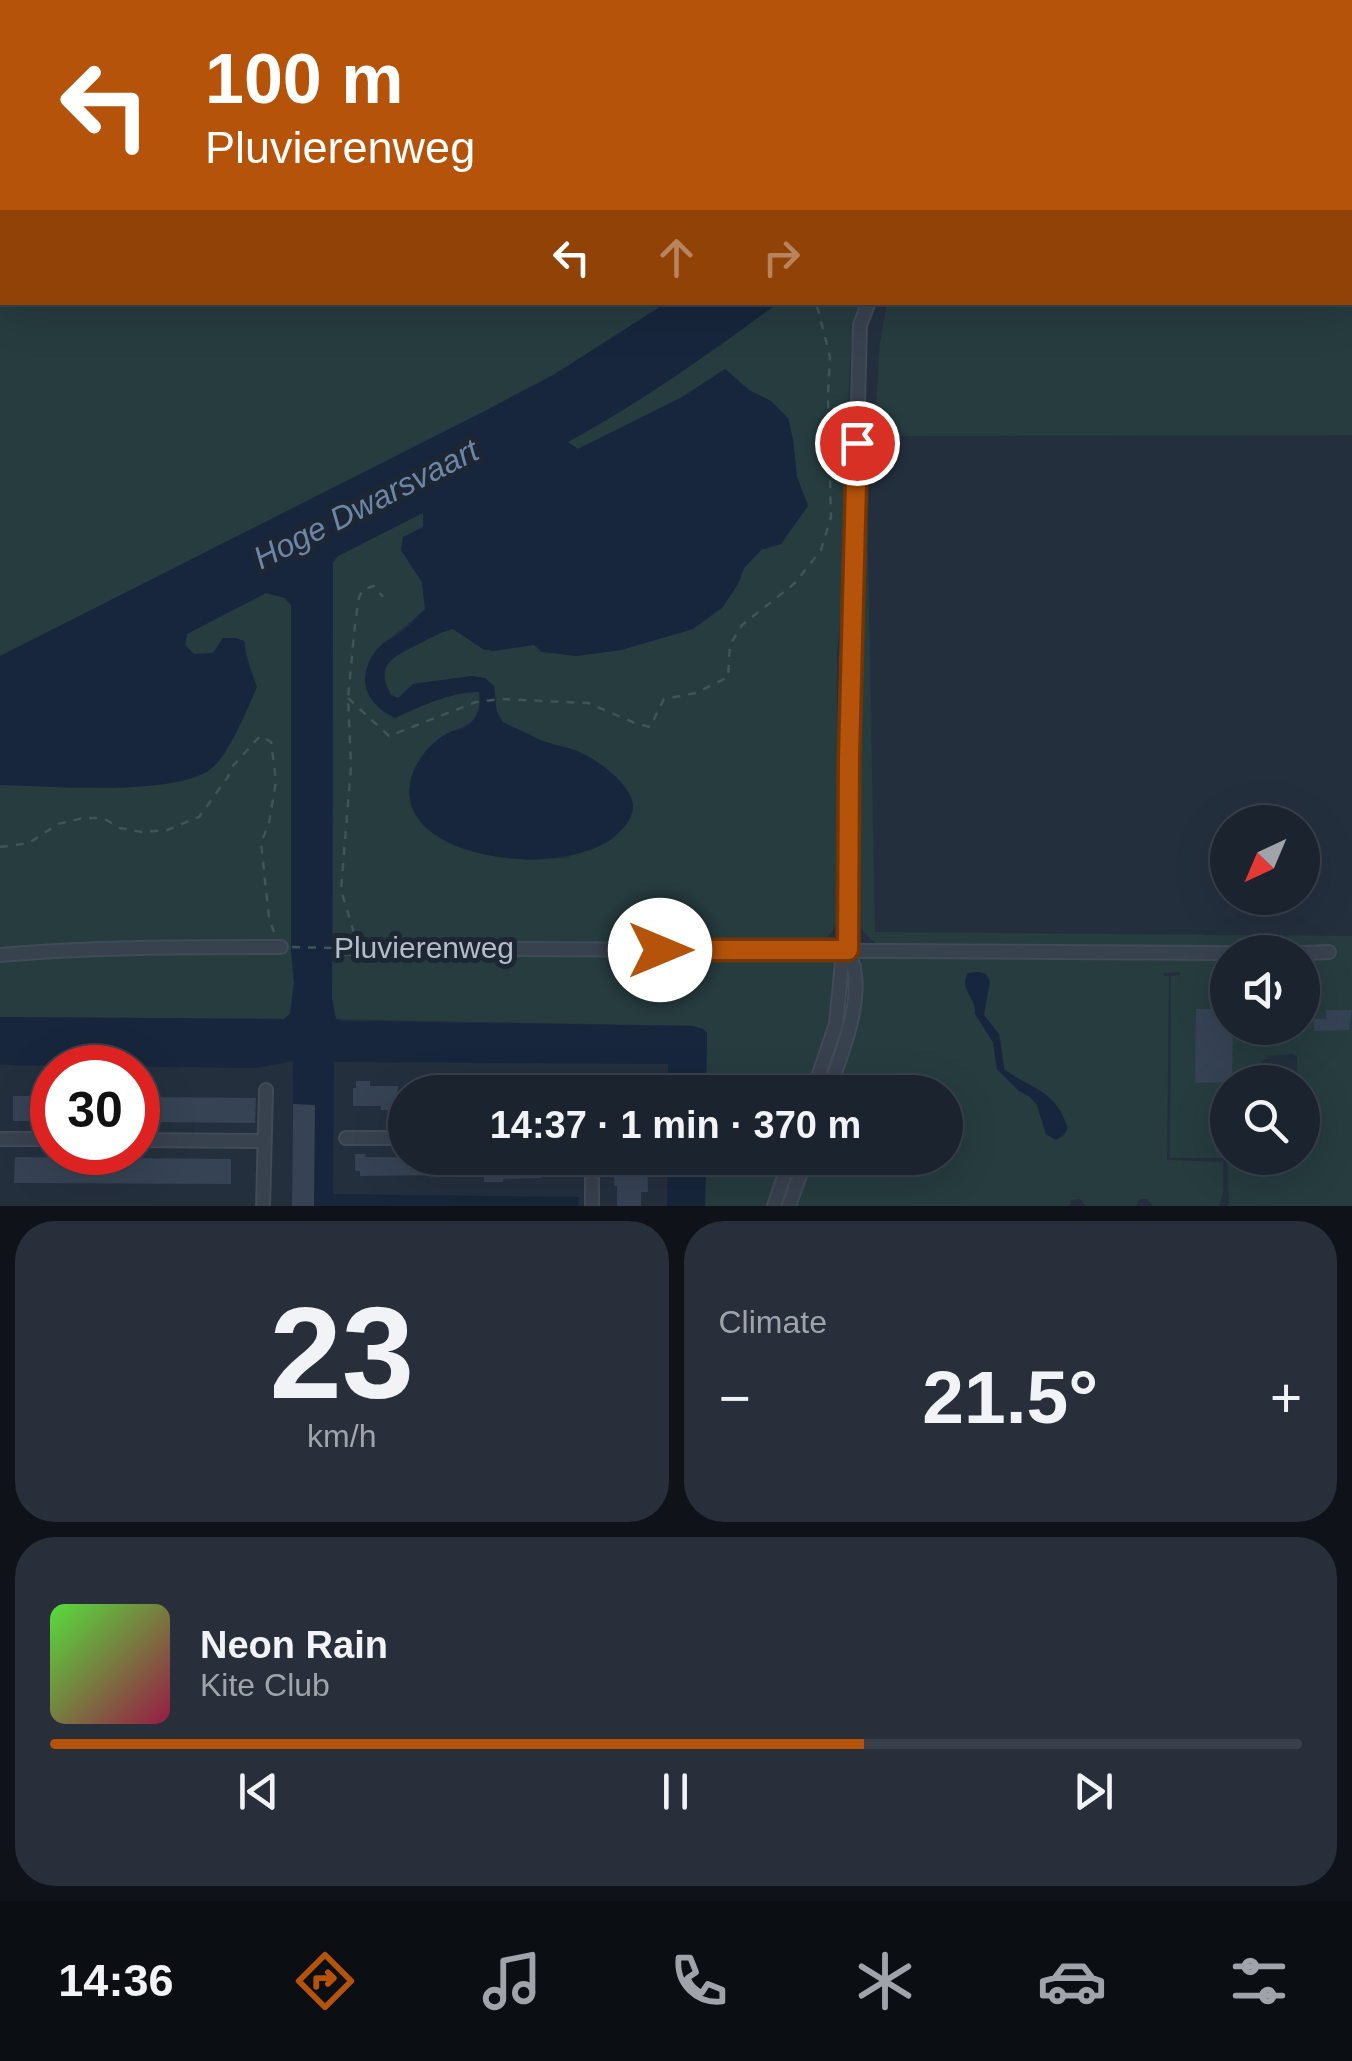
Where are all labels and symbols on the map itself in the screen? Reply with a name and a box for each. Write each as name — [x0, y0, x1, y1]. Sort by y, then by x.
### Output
pin — [815, 401, 900, 486]
water label: Hoge Dwarsvaart — [248, 431, 485, 576]
north arrow — [1210, 805, 1320, 915]
position arrow — [608, 898, 712, 1002]
street label: Pluvierenweg — [334, 931, 514, 964]
speed limit sign: 30 — [30, 1045, 160, 1175]

